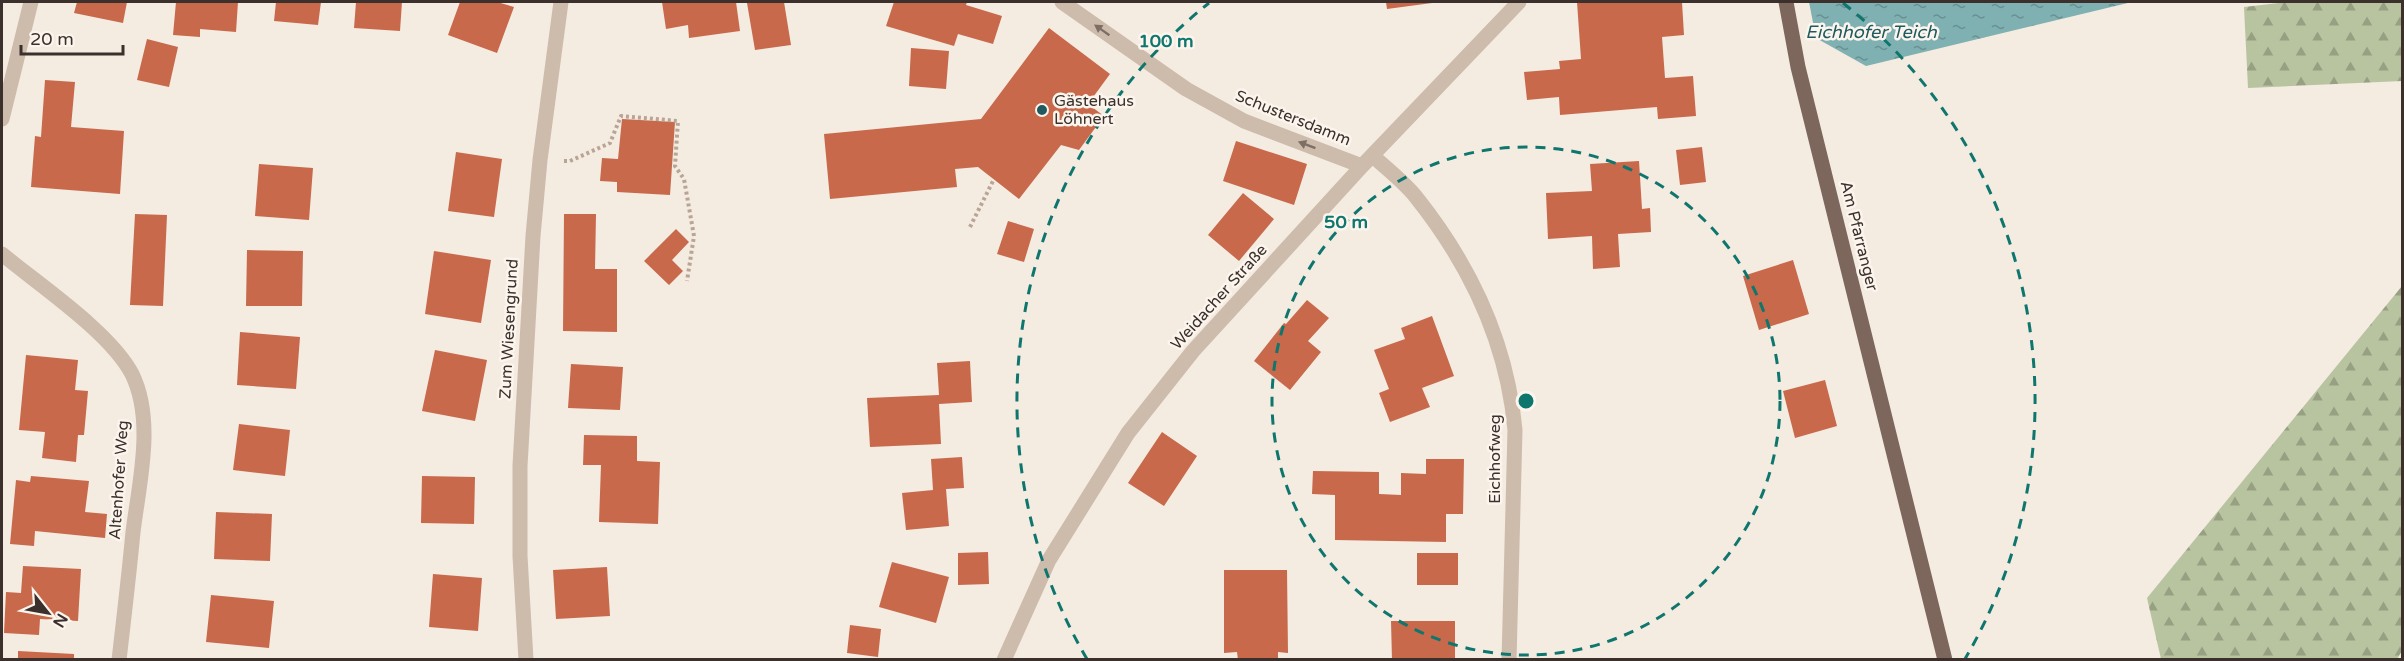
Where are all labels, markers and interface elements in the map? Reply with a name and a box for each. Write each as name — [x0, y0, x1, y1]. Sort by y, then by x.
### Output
scale bar — [21, 18, 123, 56]
water label: Eichhofer Teich — [1805, 21, 1938, 43]
one-way arrow — [1094, 24, 1110, 36]
text: 20 m — [30, 28, 74, 50]
text: 100 m — [1138, 30, 1194, 52]
street label: Schustersdamm — [1232, 86, 1354, 150]
place label: Gästehaus Löhnert — [1054, 91, 1134, 129]
marker: Gästehaus Löhnert — [1035, 103, 1049, 117]
one-way arrow — [1298, 140, 1316, 150]
street label: Am Pfarranger — [1836, 179, 1883, 294]
text: 50 m — [1324, 211, 1368, 233]
street label: Weidacher Straße — [1166, 240, 1272, 354]
street label: Zum Wiesengrund — [495, 258, 523, 400]
centre of rings — [1516, 391, 1536, 411]
street label: Eichhofweg — [1485, 414, 1505, 504]
street label: Altenhofer Weg — [105, 420, 133, 540]
north arrow — [18, 583, 78, 643]
text: N — [48, 610, 72, 631]

